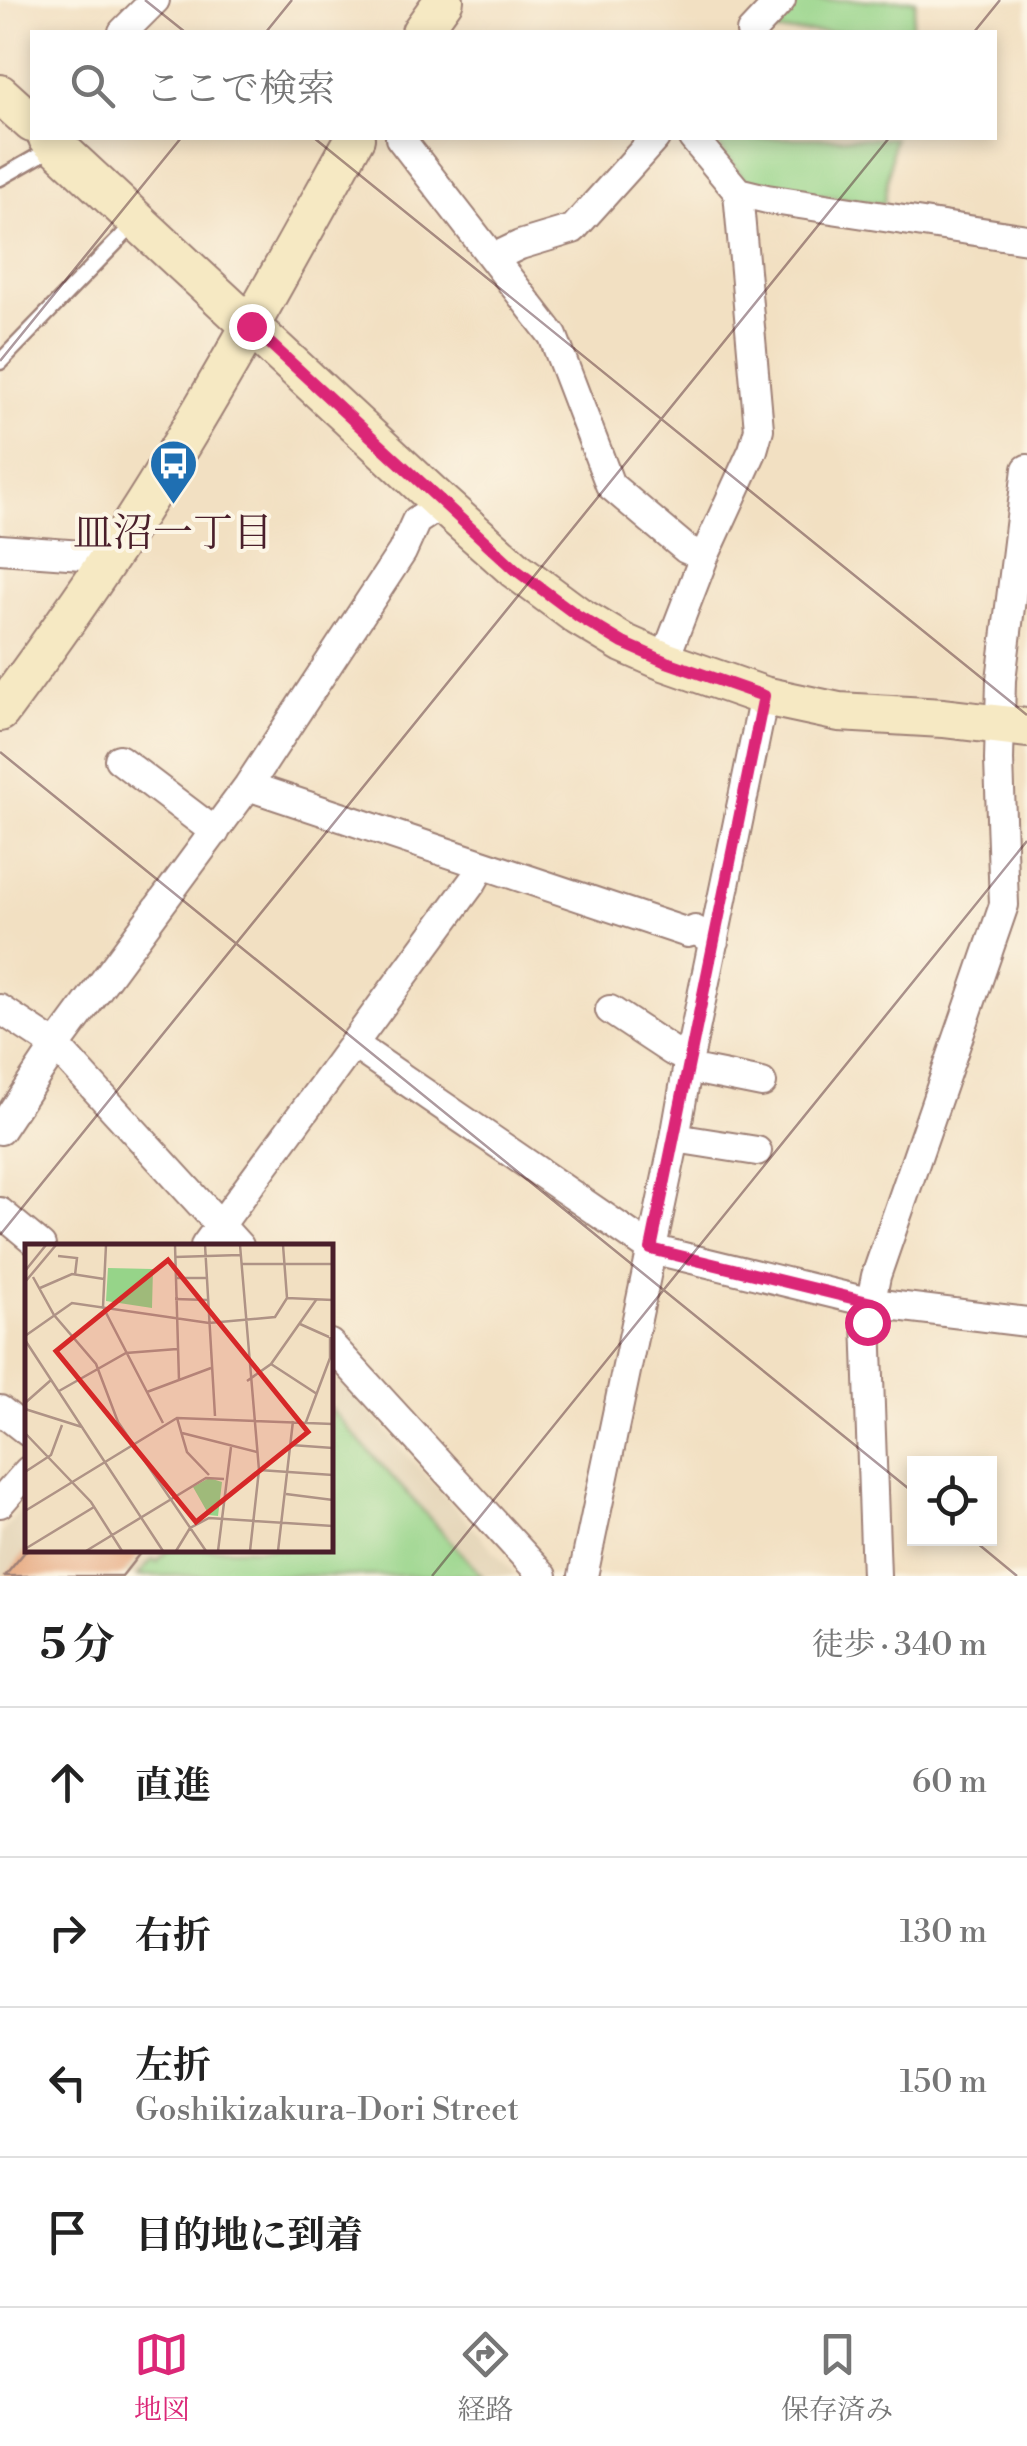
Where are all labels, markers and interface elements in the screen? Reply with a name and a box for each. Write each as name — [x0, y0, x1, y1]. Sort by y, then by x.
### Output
search box — [30, 30, 997, 140]
icon: search — [65, 58, 120, 113]
text: ここで検索 — [145, 66, 335, 113]
route end — [229, 304, 275, 350]
bus stop icon: 皿沼一丁目 — [147, 438, 199, 506]
place label: 皿沼一丁目 — [73, 509, 273, 559]
inset map — [25, 1244, 332, 1551]
route start — [845, 1300, 891, 1346]
map controls — [907, 1456, 997, 1546]
button: locate — [907, 1456, 997, 1546]
text: 5 分 — [40, 1619, 115, 1672]
text: 徒歩 · 340 m — [811, 1625, 987, 1665]
icon: ahead — [40, 1755, 95, 1810]
text: 60 m — [912, 1762, 987, 1802]
text: 直進 — [135, 1763, 211, 1810]
icon: right — [40, 1905, 95, 1960]
text: 130 m — [900, 1912, 987, 1952]
text: 右折 — [135, 1913, 211, 1960]
text: 左折 — [135, 2043, 211, 2090]
icon: left — [40, 2055, 95, 2110]
text: 150 m — [900, 2062, 987, 2102]
text: Goshikizakura-Dori Street — [135, 2090, 519, 2130]
icon: arrive — [40, 2205, 95, 2260]
text: 目的地に到着 — [135, 2213, 363, 2260]
tab: 地図 — [134, 2327, 190, 2428]
tab: 経路 — [457, 2327, 513, 2428]
tab: 保存済み — [781, 2327, 893, 2428]

